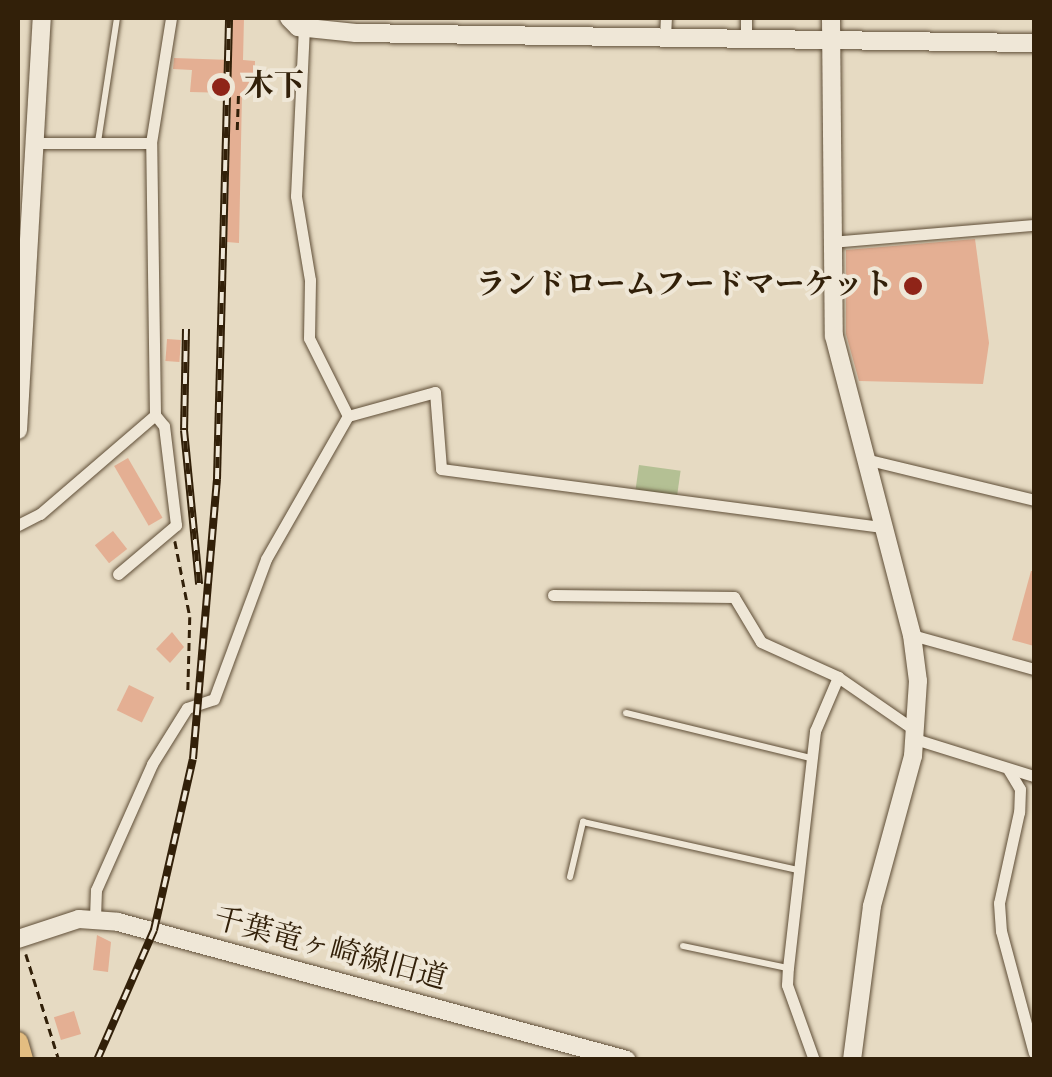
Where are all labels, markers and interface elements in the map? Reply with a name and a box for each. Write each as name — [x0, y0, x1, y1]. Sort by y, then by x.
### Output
place label: 木下 — [244, 69, 304, 105]
marker: 木下 — [208, 74, 234, 100]
place label: ランドロームフードマーケット — [474, 268, 893, 304]
marker: ランドロームフードマーケット — [902, 275, 924, 297]
street label: 千葉竜ヶ崎線旧道 — [209, 902, 451, 998]

